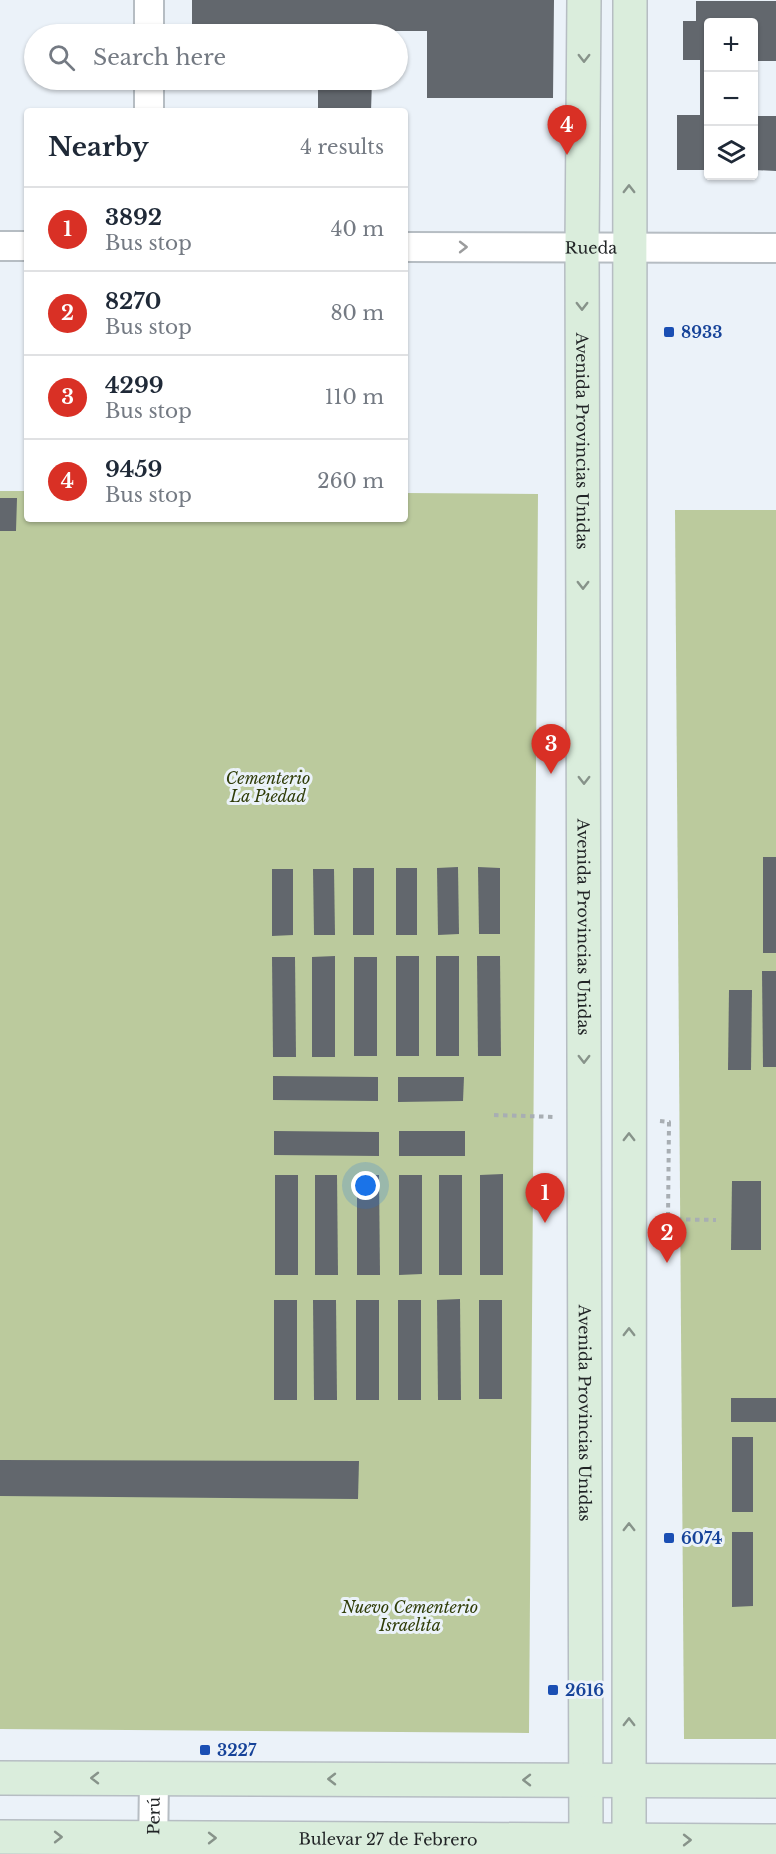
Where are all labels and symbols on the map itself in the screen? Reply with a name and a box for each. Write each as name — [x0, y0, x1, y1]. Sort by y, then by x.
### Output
one-way arrow — [578, 54, 590, 63]
pin: 4 — [548, 106, 586, 155]
one-way arrow — [623, 185, 635, 194]
street label: Rueda — [565, 237, 617, 258]
one-way arrow — [459, 241, 468, 253]
one-way arrow — [576, 301, 588, 310]
place label: 8933 — [681, 322, 722, 342]
marker: 8933 — [662, 325, 676, 339]
street label: Avenida Provincias Unidas — [572, 331, 593, 550]
one-way arrow — [577, 580, 589, 589]
pin: 3 — [532, 724, 570, 774]
park label: Cementerio La Piedad — [226, 768, 310, 806]
one-way arrow — [578, 775, 590, 784]
street label: Avenida Provincias Unidas — [573, 817, 594, 1036]
one-way arrow — [578, 1054, 590, 1063]
one-way arrow — [623, 1132, 635, 1141]
your location — [351, 1171, 380, 1200]
pin: 1 — [526, 1174, 564, 1223]
pin: 2 — [648, 1214, 686, 1263]
street label: Avenida Provincias Unidas — [575, 1303, 595, 1522]
one-way arrow — [623, 1327, 635, 1336]
one-way arrow — [623, 1522, 635, 1531]
place label: 6074 — [681, 1528, 722, 1548]
marker: 6074 — [662, 1531, 676, 1545]
park label: Nuevo Cementerio Israelita — [341, 1597, 478, 1635]
place label: 2616 — [565, 1680, 604, 1700]
marker: 2616 — [546, 1683, 560, 1697]
one-way arrow — [623, 1717, 635, 1726]
place label: 3227 — [217, 1740, 257, 1760]
marker: 3227 — [198, 1743, 212, 1757]
one-way arrow — [91, 1772, 100, 1784]
one-way arrow — [328, 1773, 337, 1785]
one-way arrow — [523, 1774, 532, 1786]
street label: Perú — [143, 1797, 164, 1835]
street label: Bulevar 27 de Febrero — [299, 1829, 477, 1849]
one-way arrow — [54, 1831, 63, 1843]
one-way arrow — [207, 1832, 216, 1844]
one-way arrow — [683, 1834, 692, 1846]

